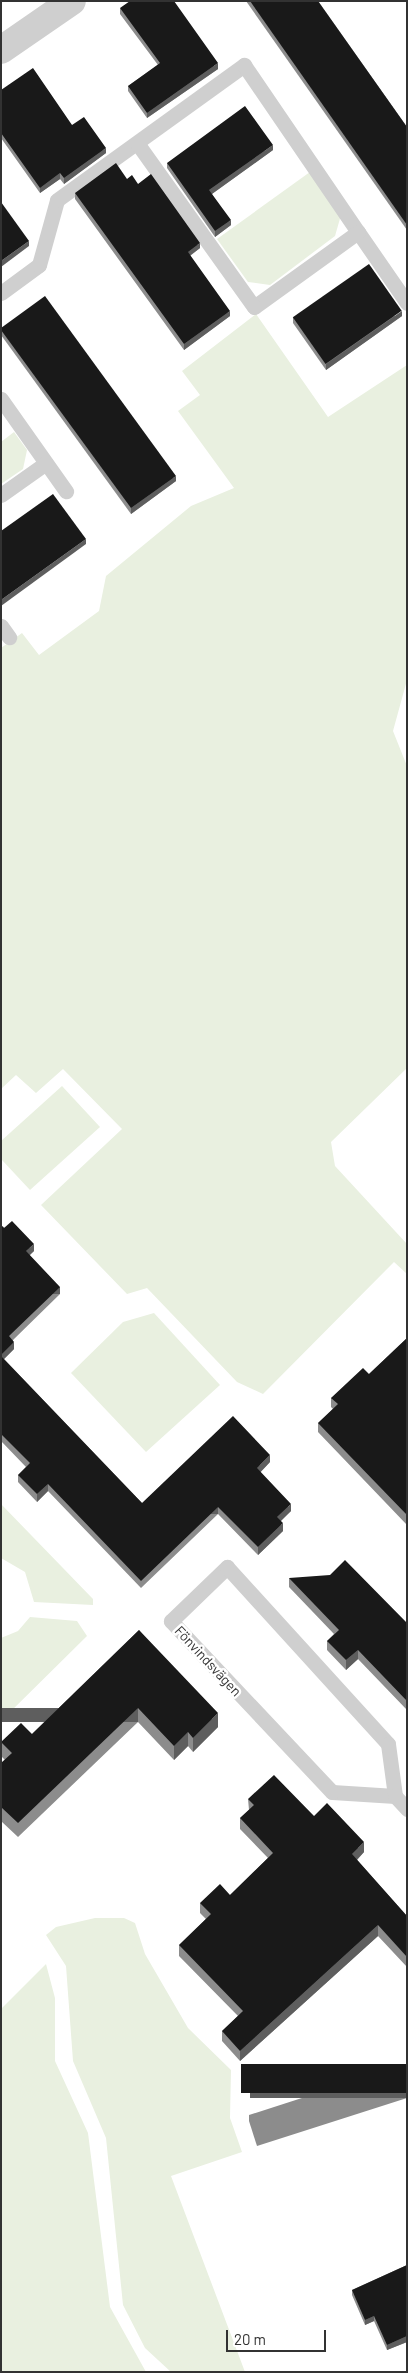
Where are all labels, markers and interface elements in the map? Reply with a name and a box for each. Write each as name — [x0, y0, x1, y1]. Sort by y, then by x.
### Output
street label: Fönvindsvägen — [171, 1622, 245, 1700]
scale bar — [228, 2320, 328, 2352]
text: 20 m — [234, 2330, 266, 2348]

